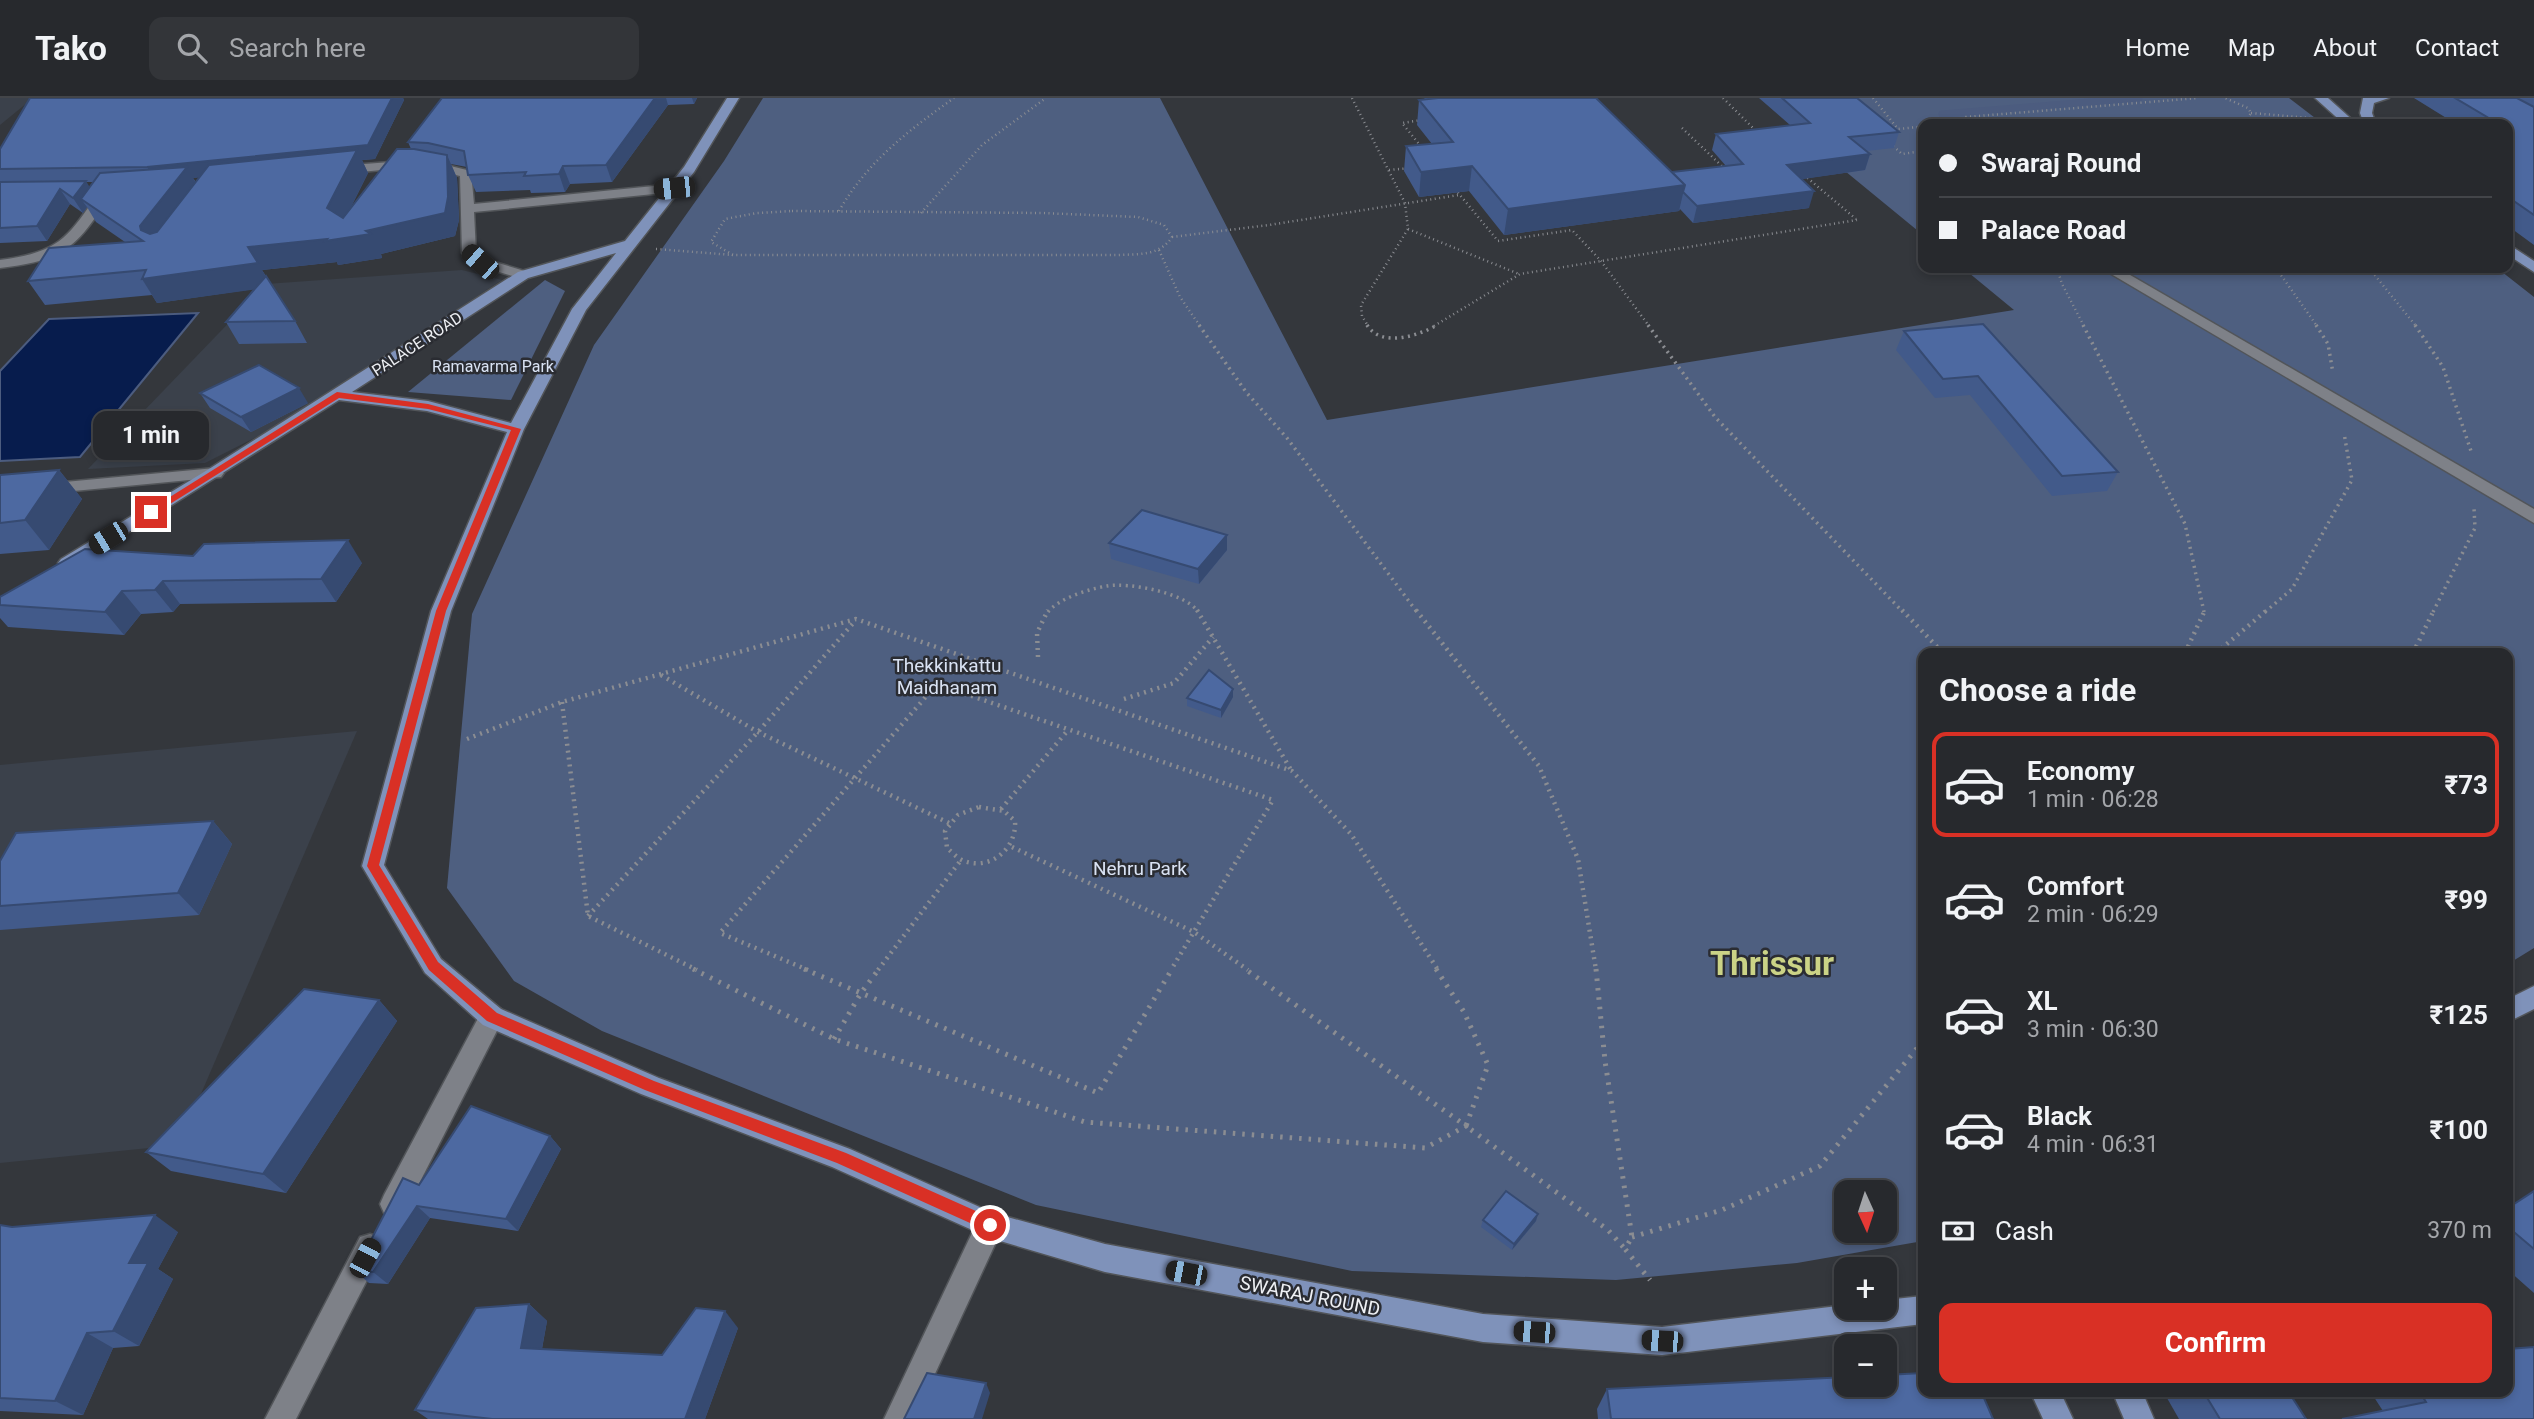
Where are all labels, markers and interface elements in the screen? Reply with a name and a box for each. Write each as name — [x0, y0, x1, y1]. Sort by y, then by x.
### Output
search box — [149, 17, 639, 80]
text: Tako — [35, 29, 107, 68]
icon: search — [173, 29, 211, 67]
text: Search here — [229, 33, 366, 63]
text: Home — [2125, 34, 2190, 62]
text: Map — [2228, 34, 2275, 62]
text: About — [2313, 34, 2377, 62]
text: Contact — [2415, 34, 2499, 62]
text: Swaraj Round — [1981, 148, 2141, 178]
car — [653, 175, 696, 201]
text: Palace Road — [1981, 215, 2126, 245]
car — [458, 240, 503, 284]
street label: PALACE ROAD — [368, 308, 466, 380]
park label: Ramavarma Park — [432, 357, 555, 376]
callout: 1 min — [93, 410, 209, 460]
text: 1 min — [122, 422, 180, 449]
route end — [135, 496, 167, 528]
car — [85, 518, 132, 558]
park label: Thekkinkattu Maidhanam — [892, 654, 1002, 699]
text: Choose a ride — [1939, 671, 2136, 709]
icon: car — [1943, 753, 2006, 816]
text: Economy — [2027, 756, 2134, 786]
text: ₹73 — [2444, 770, 2488, 800]
text: 1 min · 06:28 — [2027, 786, 2159, 813]
park label: Nehru Park — [1093, 857, 1187, 880]
icon: car — [1943, 868, 2006, 931]
text: Comfort — [2027, 871, 2124, 901]
text: ₹99 — [2444, 885, 2488, 915]
text: 2 min · 06:29 — [2027, 901, 2159, 928]
district label: Thrissur — [1710, 944, 1834, 983]
icon: car — [1943, 983, 2006, 1046]
text: XL — [2027, 986, 2058, 1016]
text: ₹125 — [2430, 1000, 2488, 1030]
text: 3 min · 06:30 — [2027, 1016, 2159, 1043]
icon: car — [1943, 1098, 2006, 1161]
text: Black — [2027, 1101, 2092, 1131]
text: ₹100 — [2430, 1115, 2488, 1145]
text: 4 min · 06:31 — [2027, 1131, 2159, 1158]
north arrow — [1834, 1180, 1897, 1242]
map controls — [1834, 1180, 1897, 1397]
route start — [974, 1209, 1006, 1241]
icon: cash — [1939, 1212, 1977, 1250]
text: Cash — [1995, 1216, 2054, 1246]
text: 370 m — [2427, 1217, 2492, 1244]
car — [346, 1235, 385, 1281]
button: + — [1834, 1257, 1897, 1320]
car — [1164, 1259, 1209, 1287]
street label: SWARAJ ROUND — [1238, 1271, 1382, 1321]
button: Confirm — [1939, 1303, 2492, 1383]
car — [1513, 1320, 1556, 1344]
car — [1641, 1329, 1684, 1353]
button: − — [1834, 1334, 1897, 1397]

